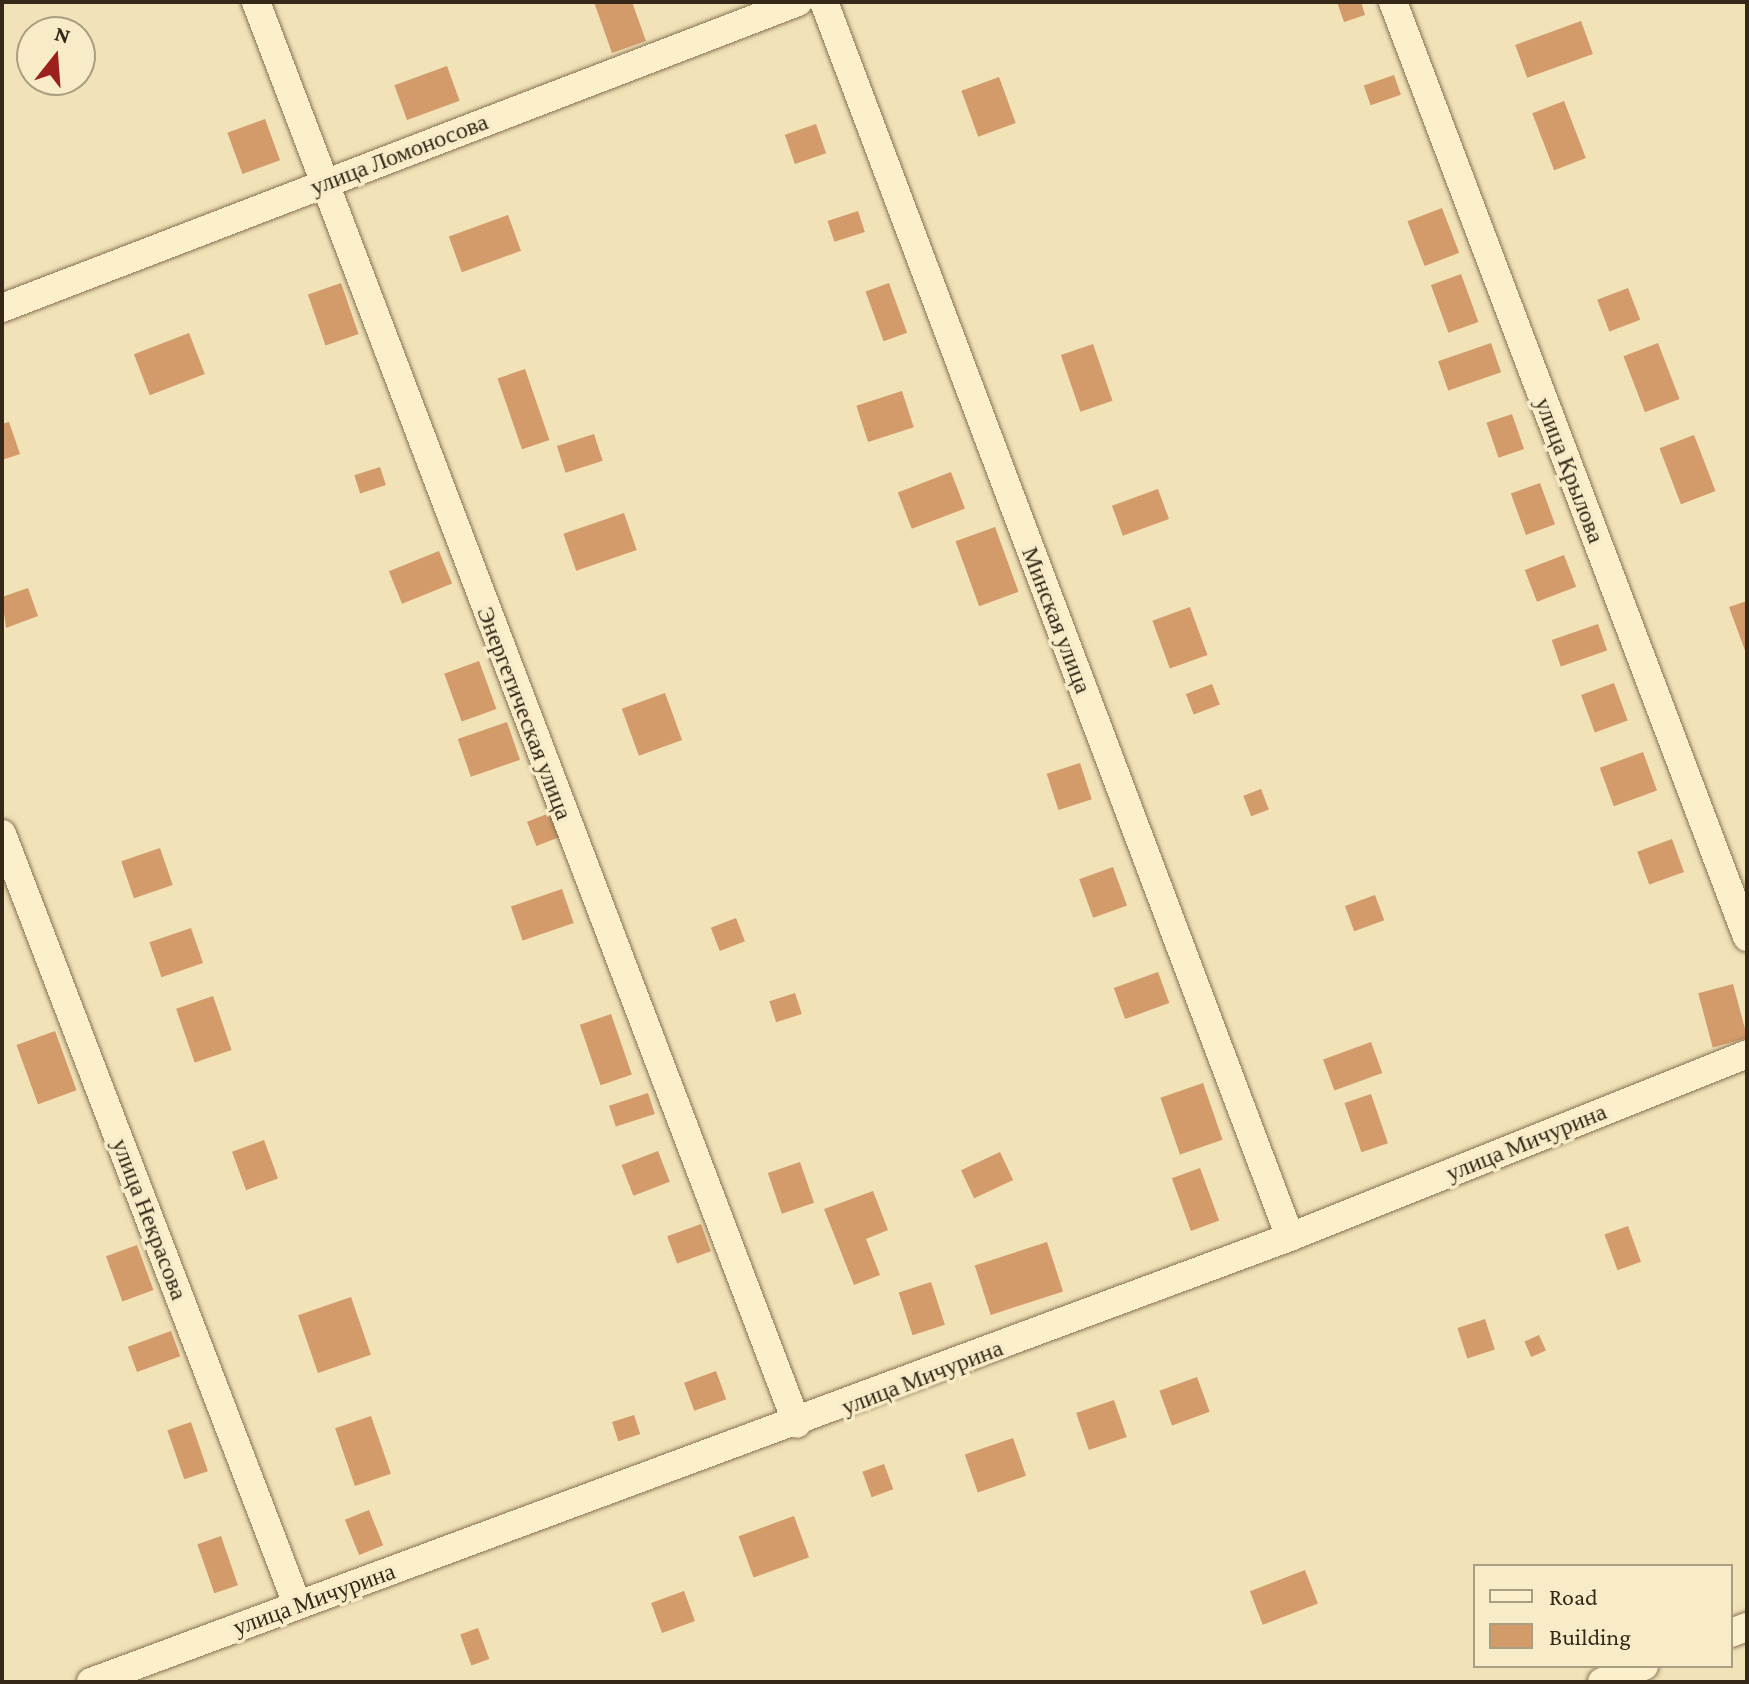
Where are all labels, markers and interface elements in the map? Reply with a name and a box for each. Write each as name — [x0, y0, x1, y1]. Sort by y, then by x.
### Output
north arrow — [16, 16, 96, 96]
text: N — [52, 20, 73, 49]
street label: улица Ломоносова — [306, 107, 492, 201]
street label: улица Крылова — [1529, 393, 1611, 547]
street label: Минская улица — [1016, 543, 1098, 697]
street label: Энергетическая улица — [471, 603, 579, 823]
street label: улица Мичурина — [1442, 1097, 1610, 1187]
street label: улица Некрасова — [106, 1134, 194, 1304]
street label: улица Мичурина — [837, 1333, 1007, 1421]
street label: улица Мичурина — [229, 1556, 399, 1642]
legend — [1473, 1564, 1733, 1668]
text: Road — [1549, 1583, 1598, 1610]
text: Building — [1549, 1623, 1631, 1650]

